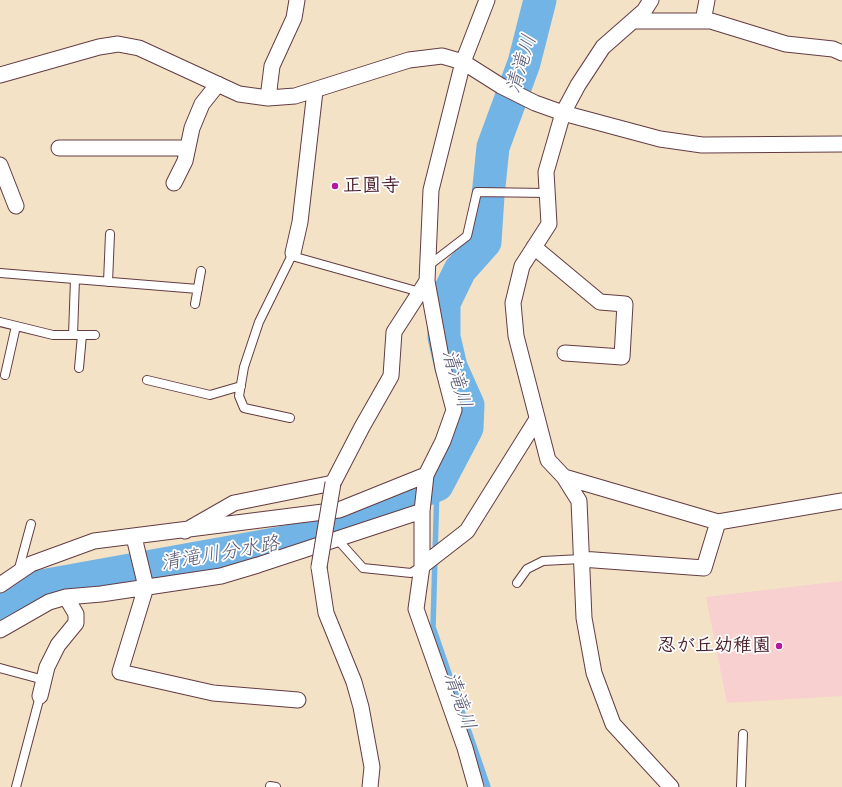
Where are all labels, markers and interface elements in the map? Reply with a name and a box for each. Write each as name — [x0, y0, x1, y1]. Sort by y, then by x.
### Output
water label: 清滝川 — [502, 32, 542, 96]
place label: 正圓寺 — [343, 175, 400, 197]
marker: 正圓寺 — [330, 181, 340, 191]
water label: 清滝川 — [436, 347, 476, 411]
water label: 清滝川分水路 — [159, 532, 281, 576]
place label: 忍が丘幼稚園 — [657, 635, 771, 657]
marker: 忍が丘幼稚園 — [774, 641, 784, 651]
water label: 清滝川 — [438, 669, 480, 733]

